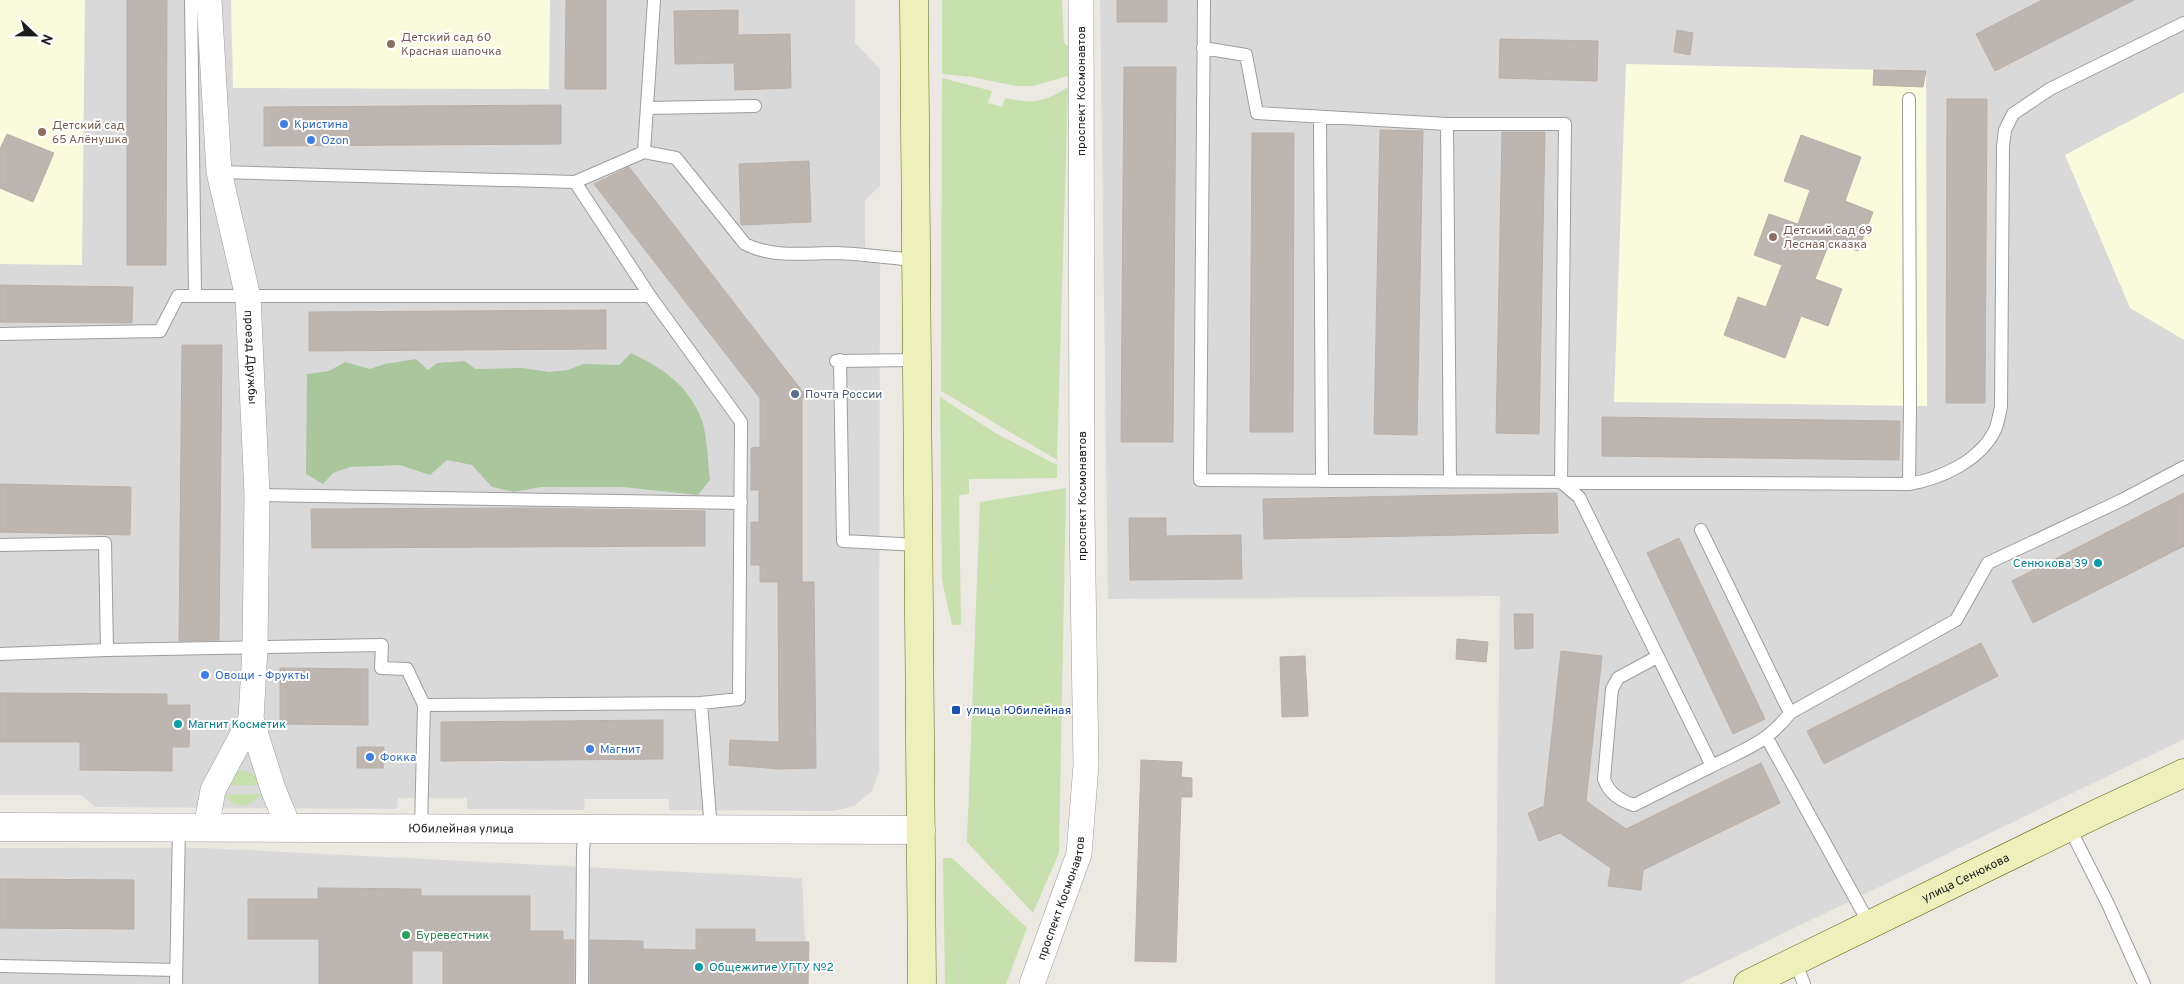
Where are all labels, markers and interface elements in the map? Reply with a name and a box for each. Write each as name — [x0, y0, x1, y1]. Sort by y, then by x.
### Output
north arrow — [10, 10, 60, 60]
street label: проспект Космонавтов — [1074, 26, 1090, 156]
place label: Детский сад 60 Красная шапочка — [401, 30, 501, 60]
text: N — [36, 31, 55, 47]
marker: Детский сад 60 Красная шапочка — [385, 38, 397, 50]
place label: Кристина — [294, 117, 348, 133]
place label: Детский сад 65 Алёнушка — [52, 118, 128, 148]
marker: Кристина — [278, 118, 290, 130]
marker: Детский сад 65 Алёнушка — [36, 126, 48, 138]
place label: Ozon — [321, 133, 349, 149]
marker: Ozon — [305, 134, 317, 146]
place label: Детский сад 69 Лесная сказка — [1783, 223, 1872, 253]
marker: Детский сад 69 Лесная сказка — [1767, 231, 1779, 243]
street label: проезд Дружбы — [240, 310, 260, 405]
place label: Почта России — [805, 387, 882, 403]
marker: Почта России — [789, 388, 801, 400]
street label: проспект Космонавтов — [1075, 431, 1091, 561]
place label: Сенюкова 39 — [2013, 556, 2088, 572]
marker: Сенюкова 39 — [2092, 557, 2104, 569]
place label: Овощи - Фрукты — [215, 668, 309, 684]
marker: Овощи - Фрукты — [199, 669, 211, 681]
place label: улица Юбилейная — [966, 703, 1071, 719]
marker: улица Юбилейная — [950, 704, 962, 716]
place label: Магнит Косметик — [188, 717, 286, 733]
marker: Магнит Косметик — [172, 718, 184, 730]
place label: Магнит — [600, 742, 641, 758]
marker: Магнит — [584, 743, 596, 755]
place label: Фокка — [380, 750, 416, 766]
marker: Фокка — [364, 751, 376, 763]
street label: Юбилейная улица — [408, 821, 514, 838]
street label: проспект Космонавтов — [1034, 836, 1089, 963]
street label: улица Сенюкова — [1919, 850, 2012, 907]
place label: Буревестник — [416, 928, 490, 944]
marker: Буревестник — [400, 929, 412, 941]
place label: Общежитие УГТУ №2 — [709, 960, 834, 976]
marker: Общежитие УГТУ №2 — [693, 961, 705, 973]

